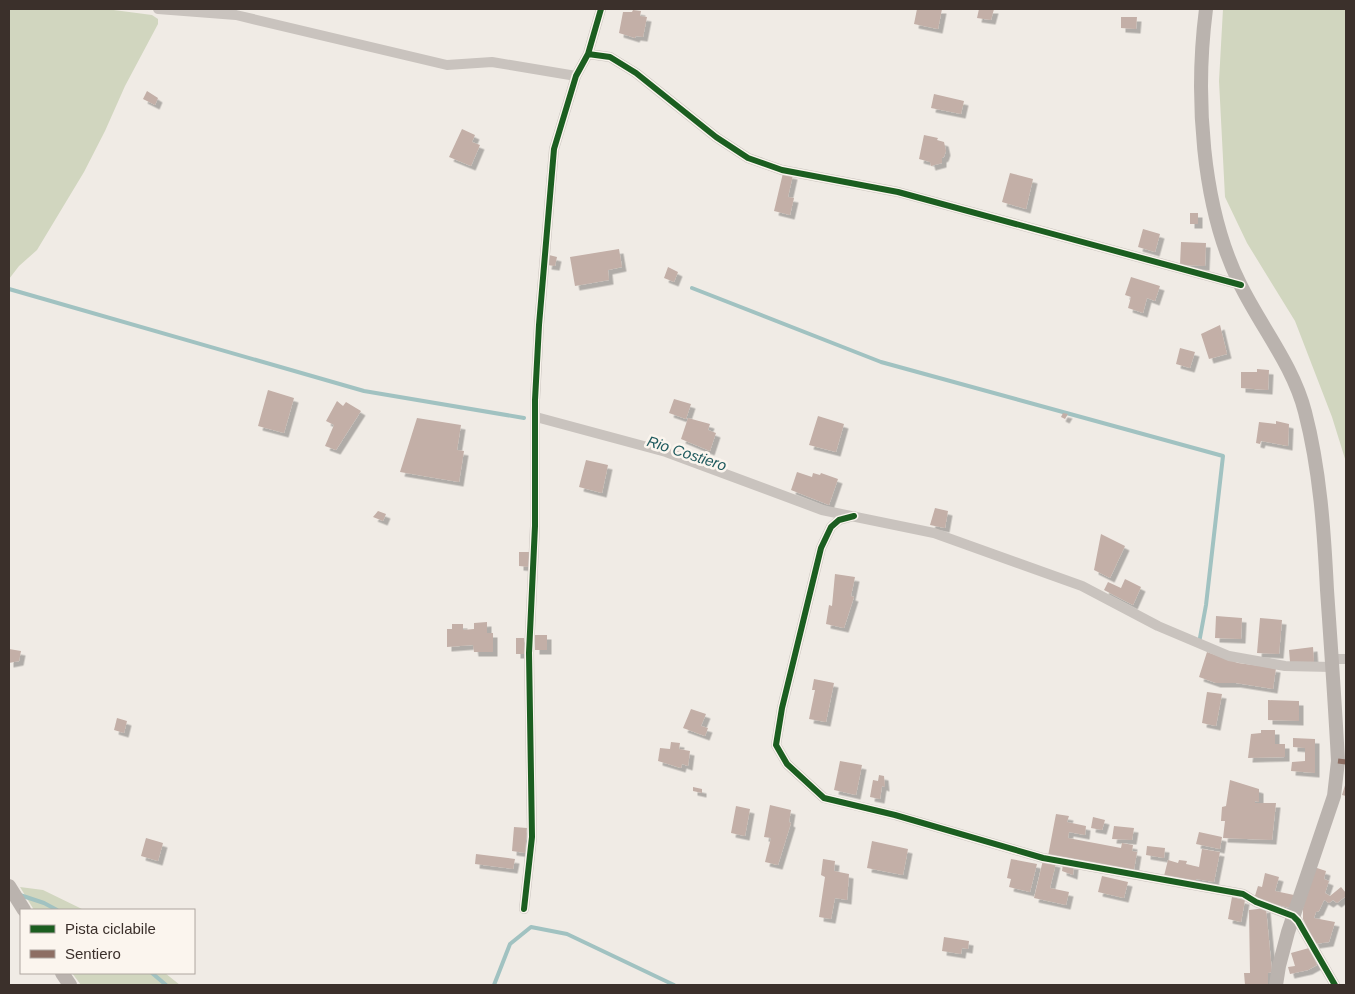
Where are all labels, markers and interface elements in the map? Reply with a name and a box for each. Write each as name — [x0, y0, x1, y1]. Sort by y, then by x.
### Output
water label: Rio Costiero — [645, 432, 729, 474]
legend — [20, 909, 195, 974]
text: Pista ciclabile — [65, 920, 156, 937]
text: Sentiero — [65, 945, 121, 962]

